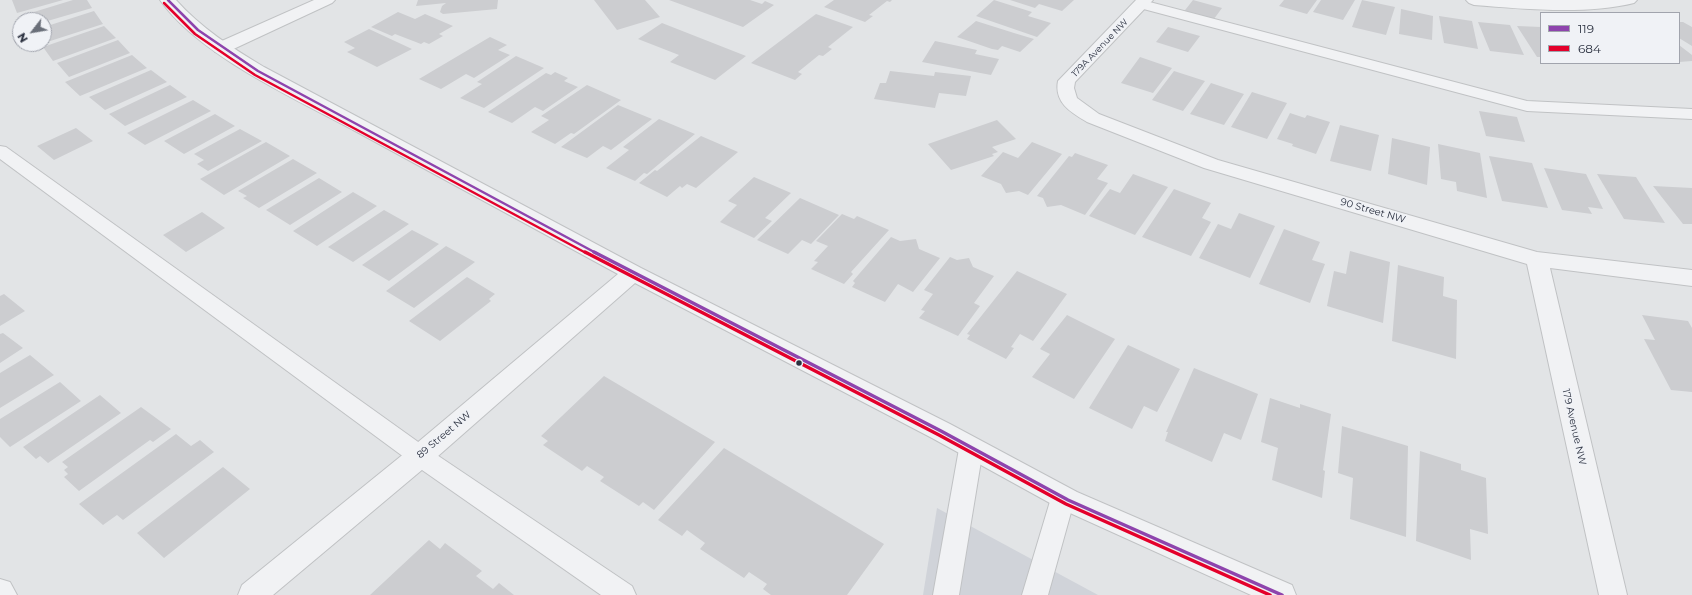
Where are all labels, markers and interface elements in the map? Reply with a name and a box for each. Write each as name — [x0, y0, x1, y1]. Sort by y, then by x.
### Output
north arrow — [12, 12, 52, 52]
legend — [1540, 12, 1680, 64]
street label: 179A Avenue NW — [1070, 17, 1130, 79]
text: 119 — [1578, 21, 1594, 36]
text: N — [14, 30, 31, 45]
text: 684 — [1578, 41, 1601, 56]
street label: 90 Street NW — [1339, 196, 1407, 226]
unlabelled marker — [794, 358, 804, 368]
street label: 179 Avenue NW — [1559, 388, 1589, 466]
street label: 89 Street NW — [414, 409, 474, 461]

